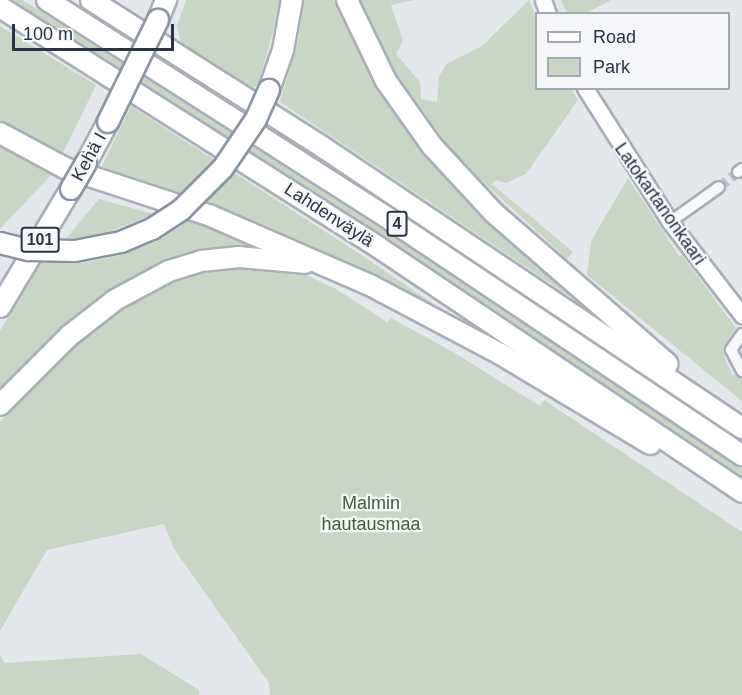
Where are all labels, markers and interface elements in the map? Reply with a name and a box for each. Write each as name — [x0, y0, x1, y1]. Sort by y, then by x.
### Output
scale bar — [15, 12, 177, 50]
legend — [535, 12, 730, 90]
text: 100 m — [23, 24, 73, 44]
text: Road — [593, 27, 636, 47]
text: Park — [593, 57, 630, 77]
street label: Kehä I — [67, 129, 111, 185]
street label: Latokartanonkaari — [610, 139, 710, 269]
street label: Lahdenväylä — [280, 178, 378, 252]
road number: 4 — [386, 211, 408, 237]
road number: 101 — [20, 227, 60, 253]
park label: Malmin hautausmaa — [321, 493, 421, 536]

